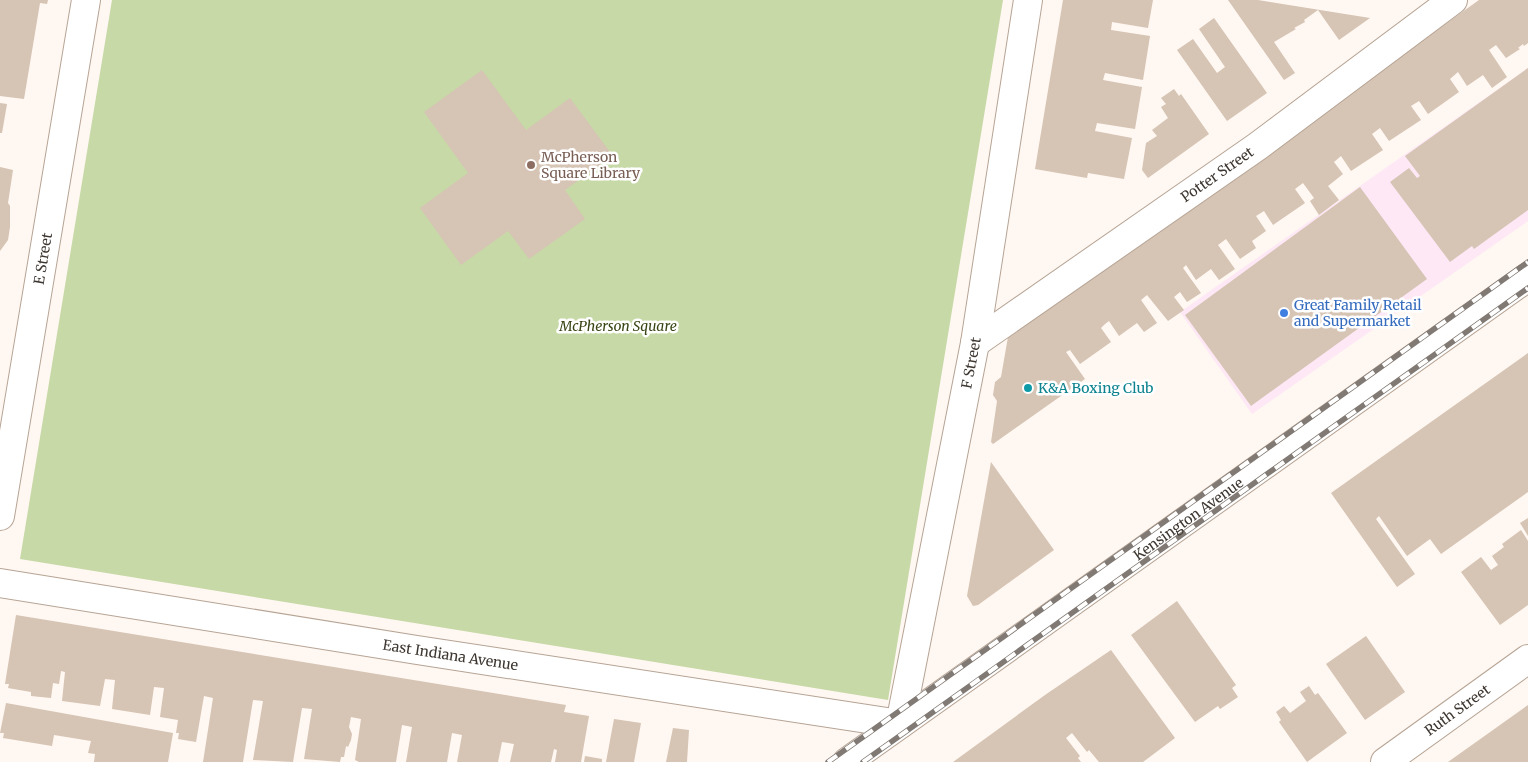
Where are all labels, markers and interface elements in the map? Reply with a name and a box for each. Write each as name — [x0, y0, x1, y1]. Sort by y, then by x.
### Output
street label: Potter Street — [1177, 143, 1257, 206]
place label: McPherson Square Library — [541, 148, 641, 182]
marker: McPherson Square Library — [525, 159, 537, 171]
street label: E Street — [30, 231, 56, 286]
place label: Great Family Retail and Supermarket — [1294, 296, 1422, 330]
marker: Great Family Retail and Supermarket — [1278, 307, 1290, 319]
park label: McPherson Square — [558, 317, 677, 335]
street label: F Street — [957, 335, 985, 390]
place label: K&A Boxing Club — [1038, 379, 1153, 397]
marker: K&A Boxing Club — [1022, 382, 1034, 394]
street label: Kensington Avenue — [1130, 474, 1247, 564]
street label: East Indiana Avenue — [381, 636, 519, 674]
street label: Ruth Street — [1421, 680, 1494, 740]

